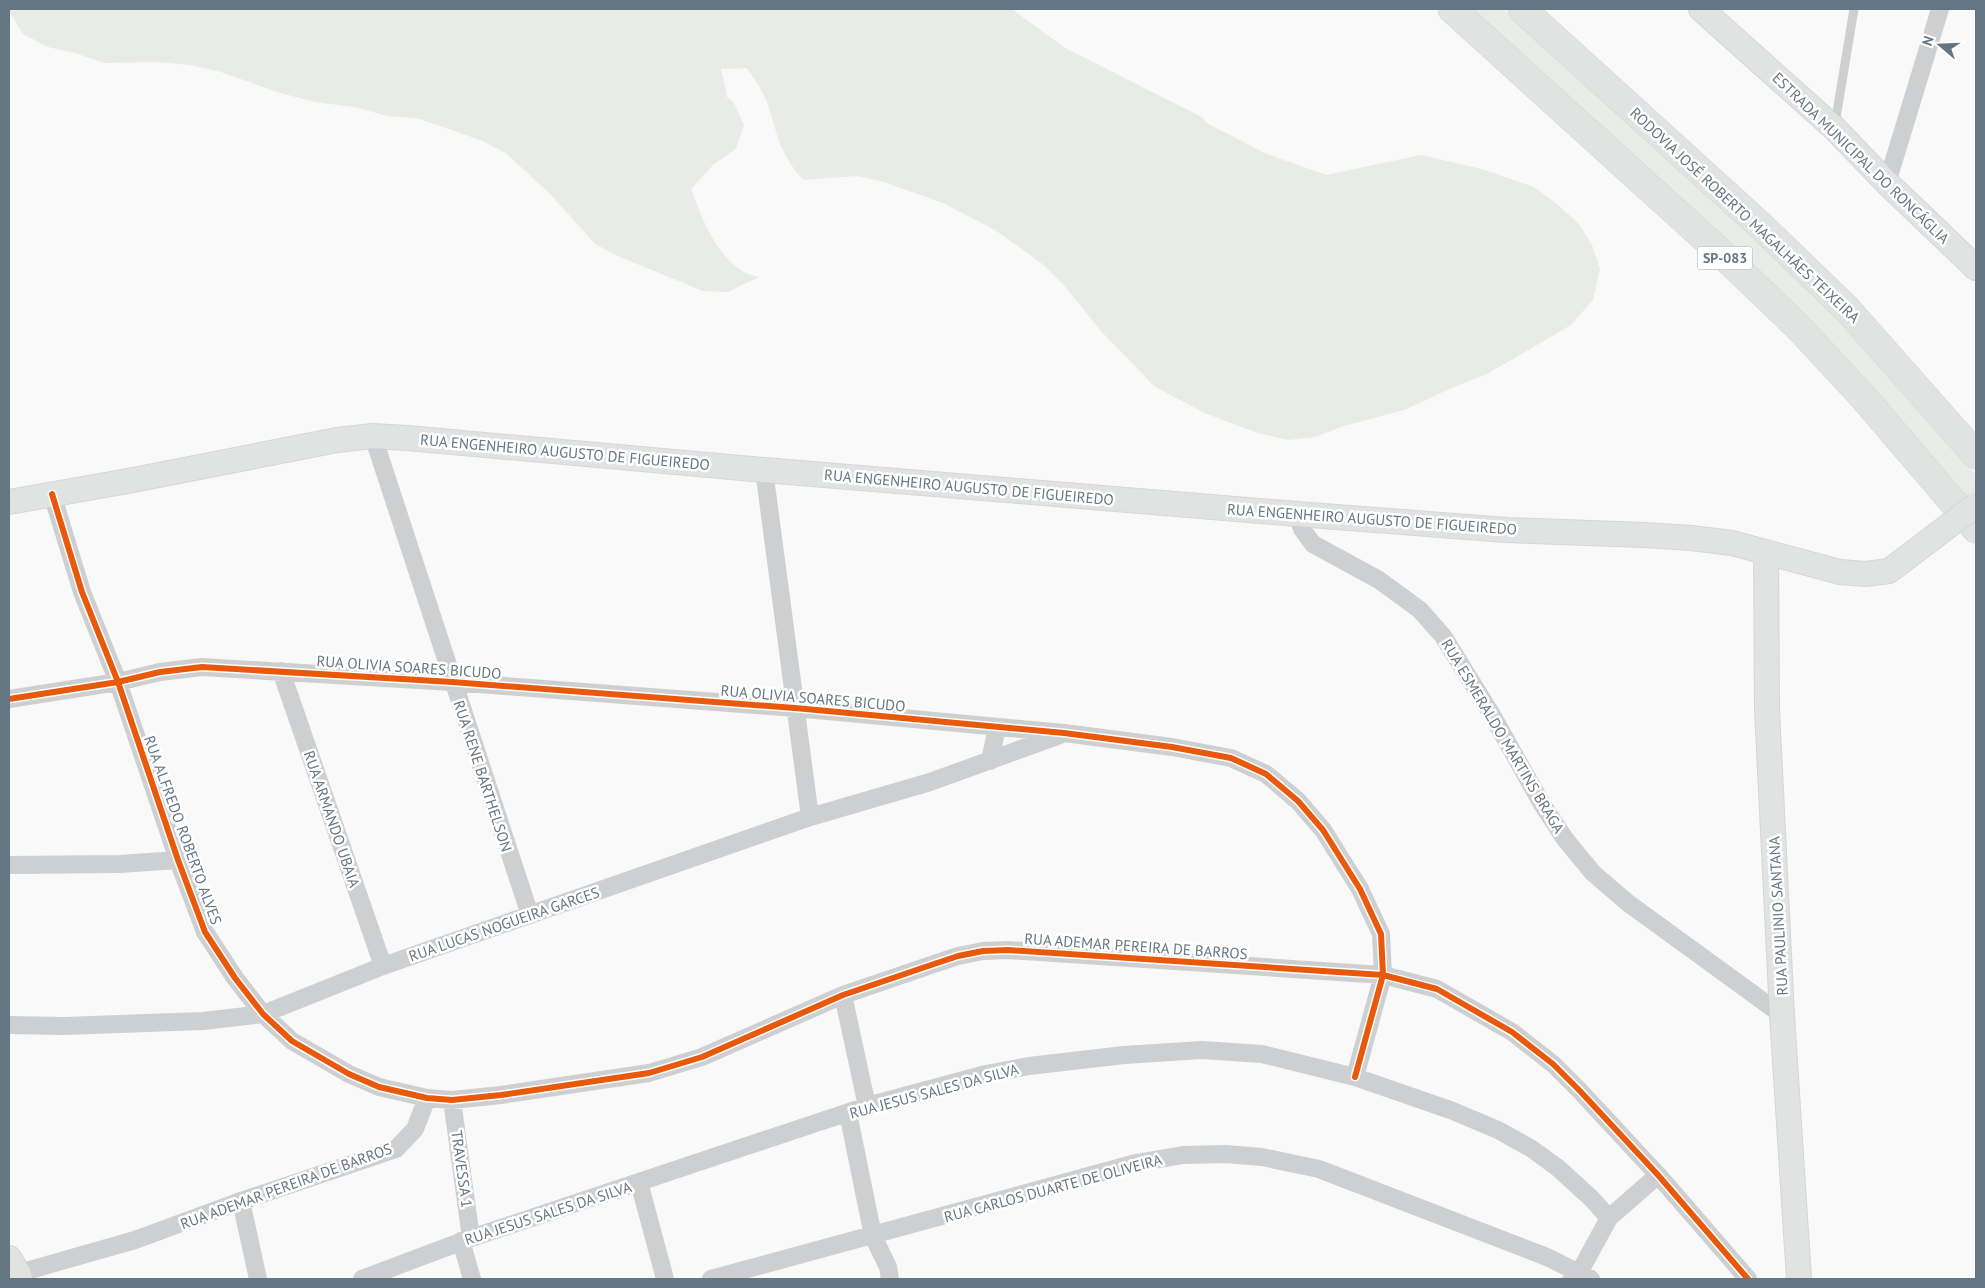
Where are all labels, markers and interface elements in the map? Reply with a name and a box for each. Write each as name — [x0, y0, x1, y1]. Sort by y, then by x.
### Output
north arrow — [1915, 20, 1965, 70]
text: N — [1918, 33, 1938, 48]
street label: ESTRADA MUNICIPAL DO RONCÁGLIA — [1768, 68, 1954, 248]
street label: RODOVIA JOSÉ ROBERTO MAGALHÃES TEIXEIRA — [1626, 103, 1864, 327]
road number: SP-083 — [1698, 247, 1752, 270]
street label: RUA ENGENHEIRO AUGUSTO DE FIGUEIREDO — [419, 430, 711, 474]
street label: RUA ENGENHEIRO AUGUSTO DE FIGUEIREDO — [823, 465, 1115, 509]
street label: RUA ENGENHEIRO AUGUSTO DE FIGUEIREDO — [1226, 499, 1518, 539]
street label: RUA ESMERALDO MARTINS BRAGA — [1437, 636, 1569, 837]
street label: RUA OLIVIA SOARES BICUDO — [316, 651, 502, 683]
street label: RUA OLIVIA SOARES BICUDO — [720, 680, 906, 716]
street label: RUA RENE BARTHELSON — [450, 698, 516, 854]
street label: RUA ALFREDO ROBERTO ALVES — [140, 733, 226, 927]
street label: RUA ARMANDO UBAIA — [300, 748, 364, 890]
street label: RUA PAULINIO SANTANA — [1764, 836, 1792, 996]
street label: RUA LUCAS NOGUEIRA GARCES — [406, 882, 602, 966]
street label: RUA ADEMAR PEREIRA DE BARROS — [1024, 929, 1248, 963]
street label: RUA JESUS SALES DA SILVA — [847, 1059, 1021, 1123]
street label: TRAVESSA 1 — [447, 1129, 477, 1209]
street label: RUA ADEMAR PEREIRA DE BARROS — [178, 1139, 394, 1233]
street label: RUA CARLOS DUARTE DE OLIVEIRA — [942, 1150, 1164, 1226]
street label: RUA JESUS SALES DA SILVA — [462, 1177, 634, 1249]

